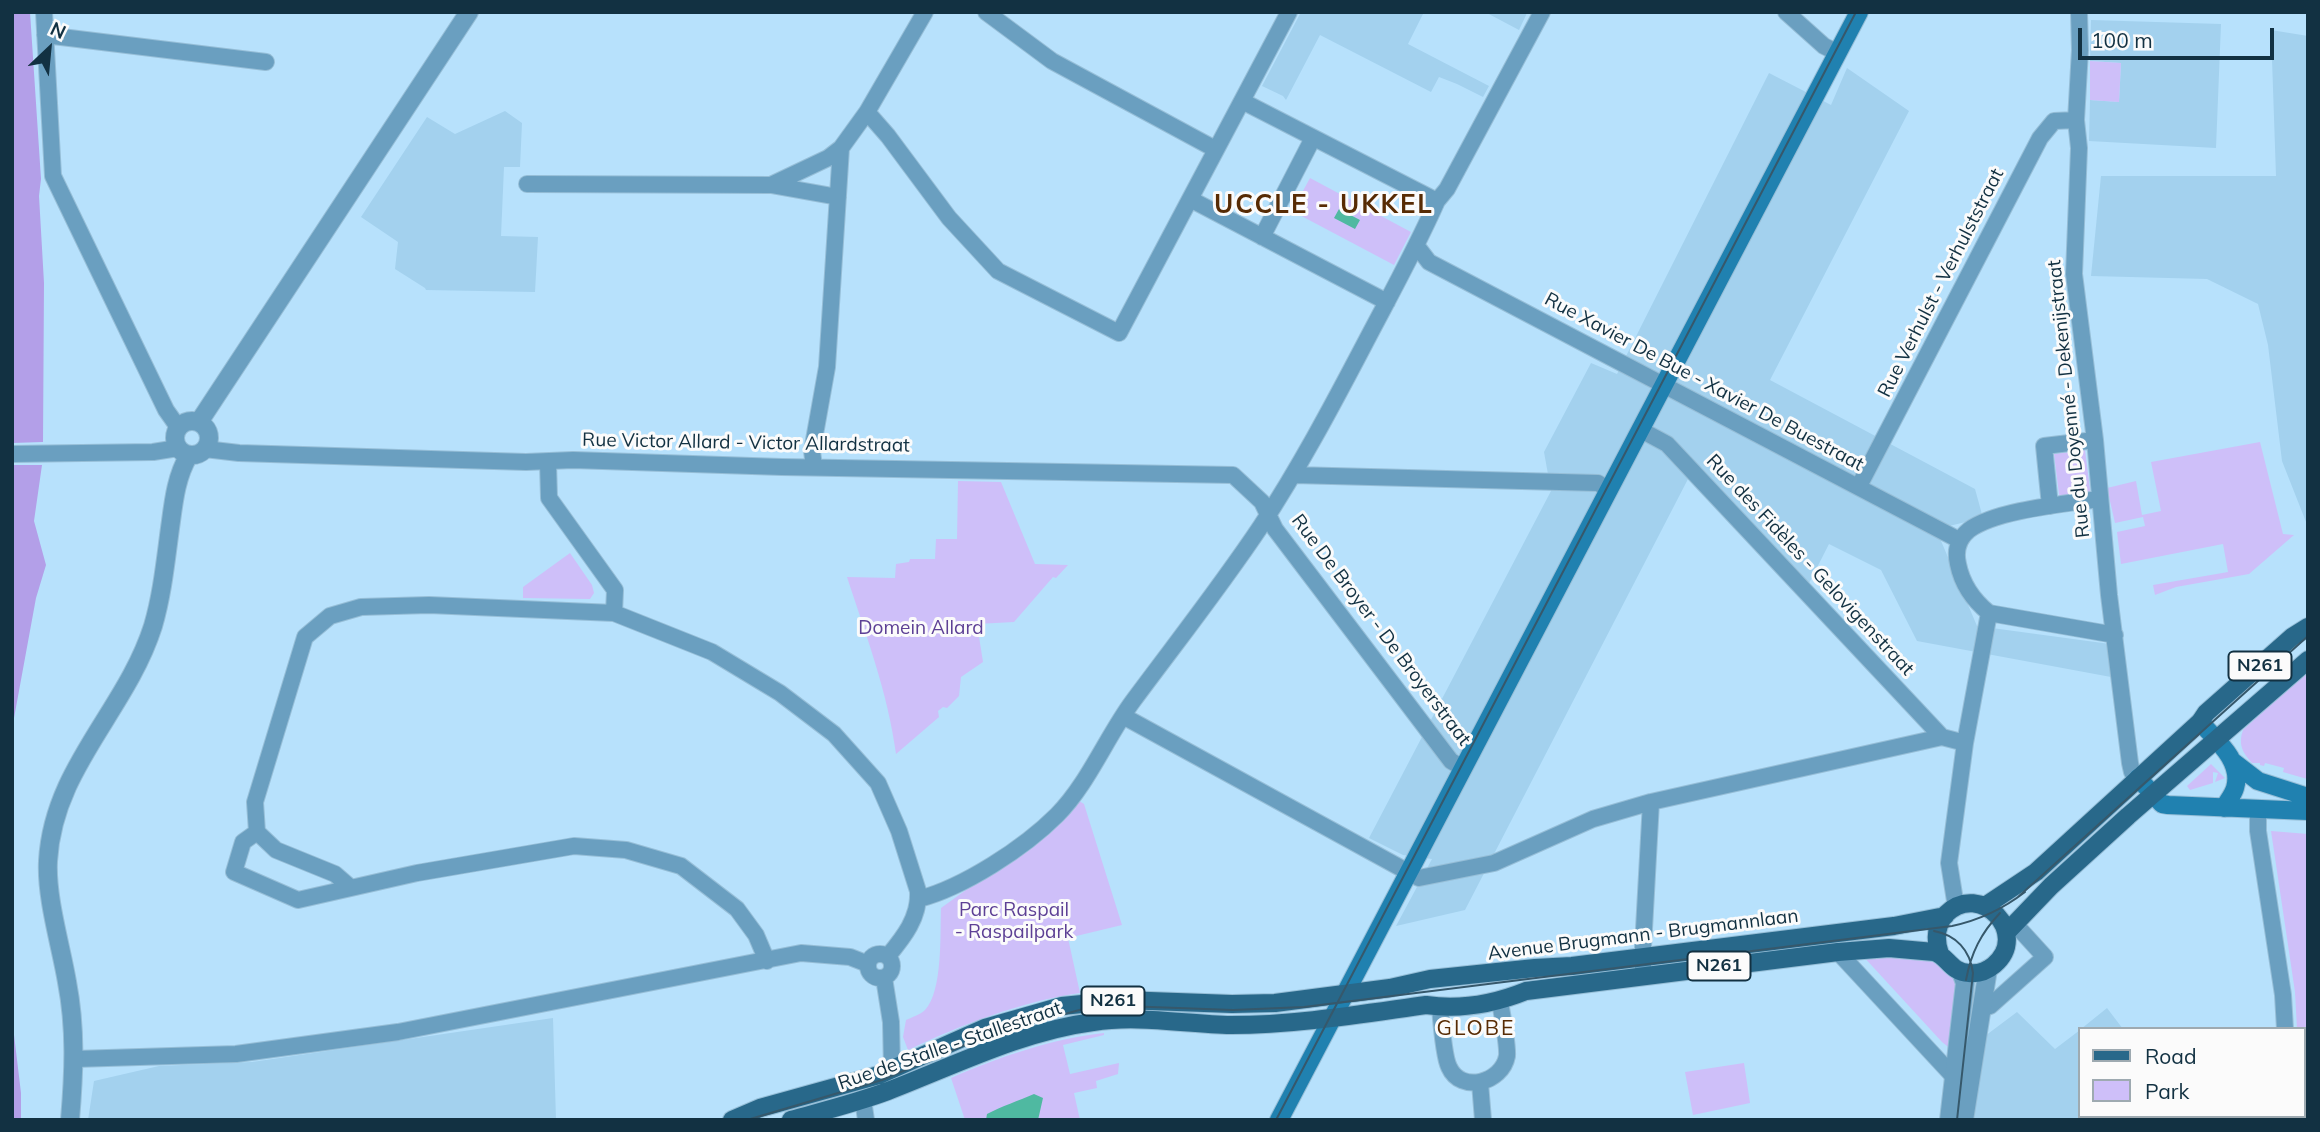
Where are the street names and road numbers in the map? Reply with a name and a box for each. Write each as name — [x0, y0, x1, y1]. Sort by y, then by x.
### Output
street label: Rue Verhulst - Verhulststraat — [1873, 165, 2009, 401]
street label: Rue du Doyenné - Dekenijstraat — [2043, 259, 2095, 539]
street label: Rue Xavier De Bue - Xavier De Buestraat — [1541, 288, 1867, 476]
street label: Rue Victor Allard - Victor Allardstraat — [582, 429, 910, 457]
street label: Rue des Fidèles - Gelovigenstraat — [1701, 450, 1919, 680]
street label: Rue De Broyer - De Broyerstraat — [1287, 510, 1475, 750]
road number: N261 — [2228, 652, 2292, 680]
street label: Avenue Brugmann - Brugmannlaan — [1486, 905, 1800, 965]
road number: N261 — [1688, 951, 1750, 981]
road number: N261 — [1082, 986, 1144, 1016]
street label: Rue de Stalle - Stallestraat — [835, 997, 1065, 1095]

